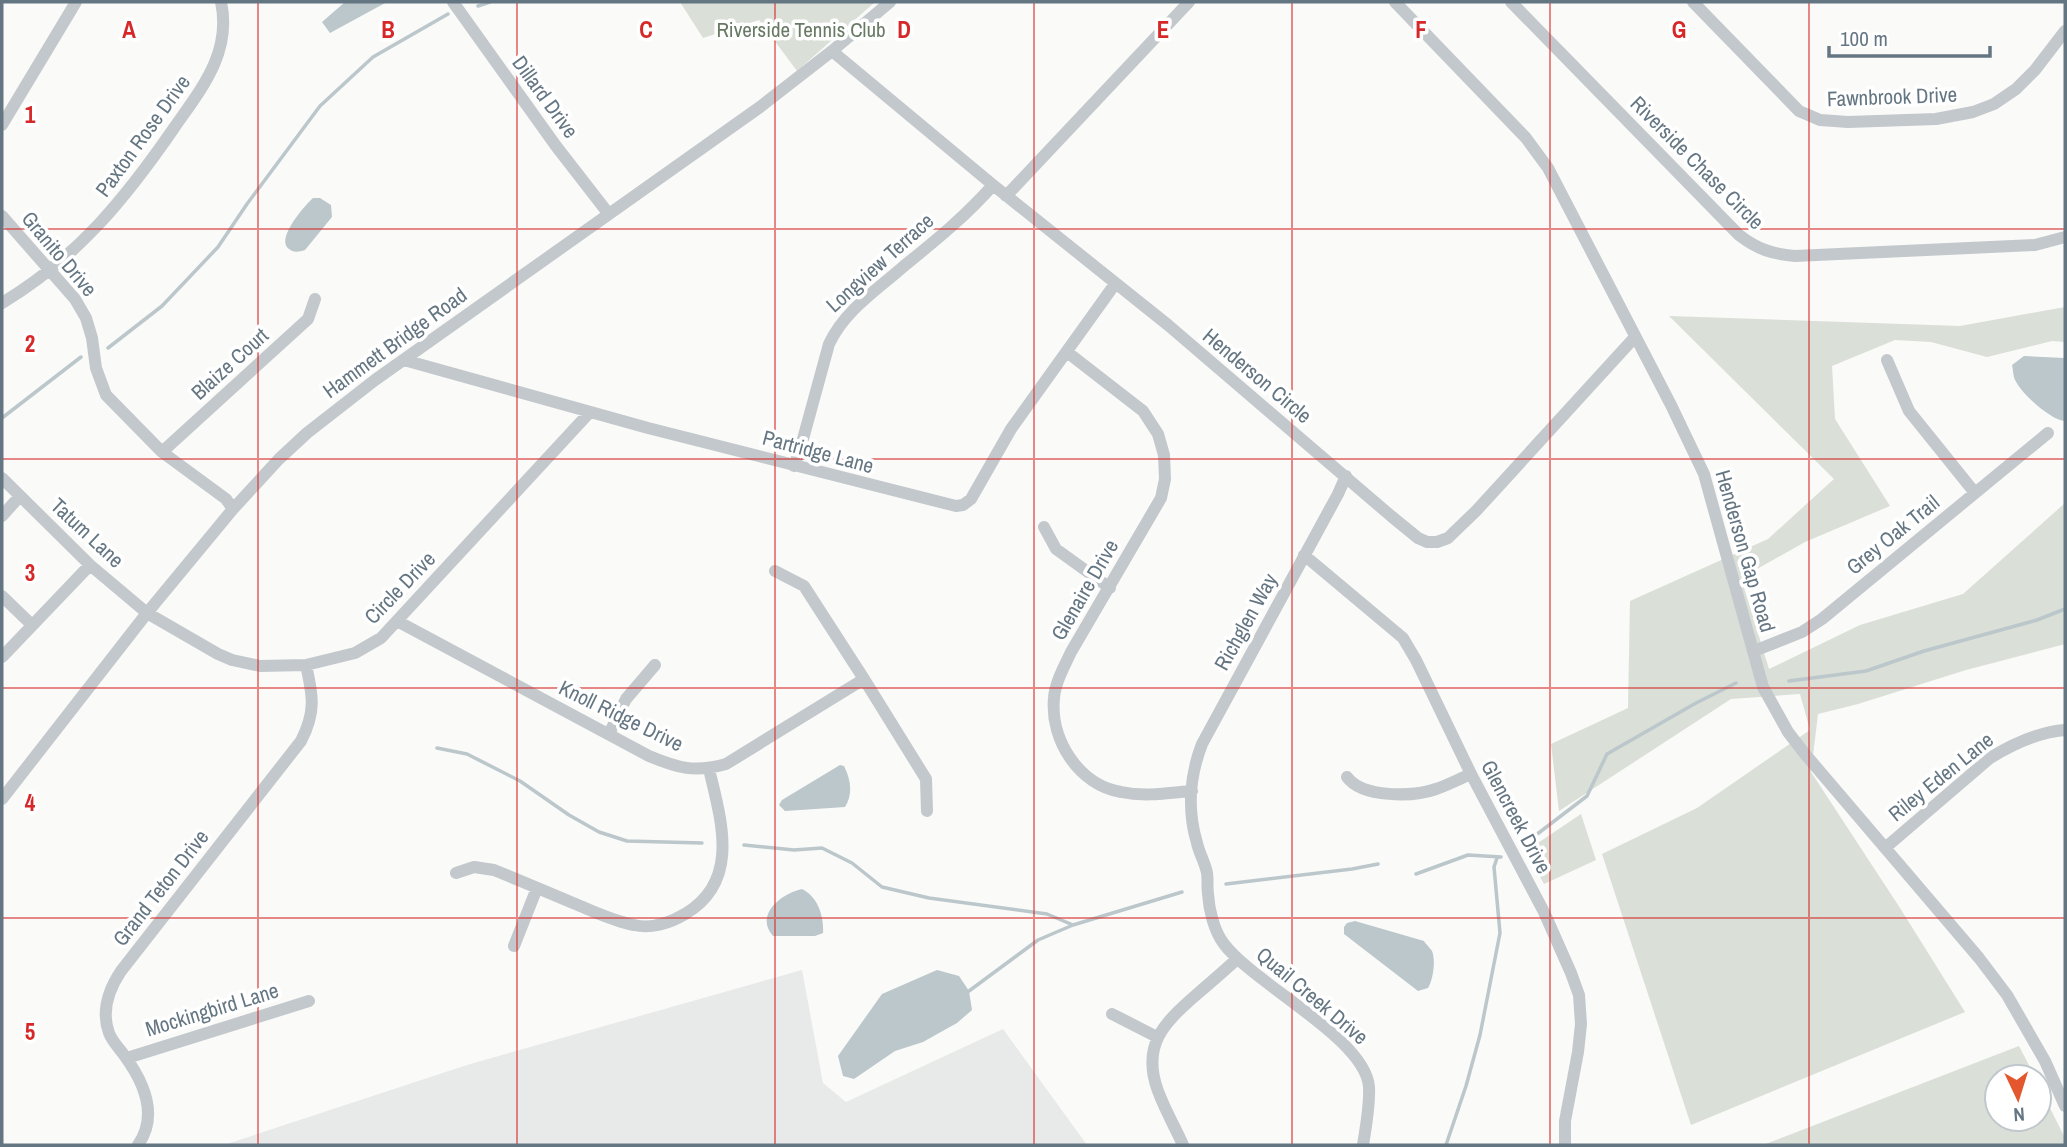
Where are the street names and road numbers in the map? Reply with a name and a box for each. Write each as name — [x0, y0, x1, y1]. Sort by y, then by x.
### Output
street label: Dillard Drive — [506, 49, 585, 144]
street label: Paxton Rose Drive — [88, 69, 197, 203]
street label: Fawnbrook Drive — [1826, 80, 1958, 113]
street label: Riverside Chase Circle — [1624, 89, 1771, 236]
street label: Granito Drive — [15, 205, 104, 303]
street label: Longview Terrace — [820, 206, 940, 319]
street label: Hammett Bridge Road — [317, 281, 473, 405]
street label: Blaize Court — [185, 321, 275, 406]
street label: Henderson Circle — [1197, 321, 1318, 430]
street label: Partridge Lane — [759, 423, 877, 480]
street label: Henderson Gap Road — [1708, 466, 1783, 635]
street label: Grey Oak Trail — [1840, 488, 1945, 581]
street label: Tatum Lane — [44, 491, 130, 574]
street label: Glenaire Drive — [1044, 534, 1125, 645]
street label: Circle Drive — [358, 545, 442, 630]
street label: Richglen Way — [1207, 568, 1284, 675]
street label: Knoll Ridge Drive — [554, 673, 688, 758]
street label: Riley Eden Lane — [1882, 725, 1999, 828]
street label: Glencreek Drive — [1474, 755, 1558, 878]
street label: Grand Teton Drive — [106, 823, 215, 952]
street label: Quail Creek Drive — [1250, 940, 1374, 1051]
street label: Mockingbird Lane — [142, 976, 282, 1044]

